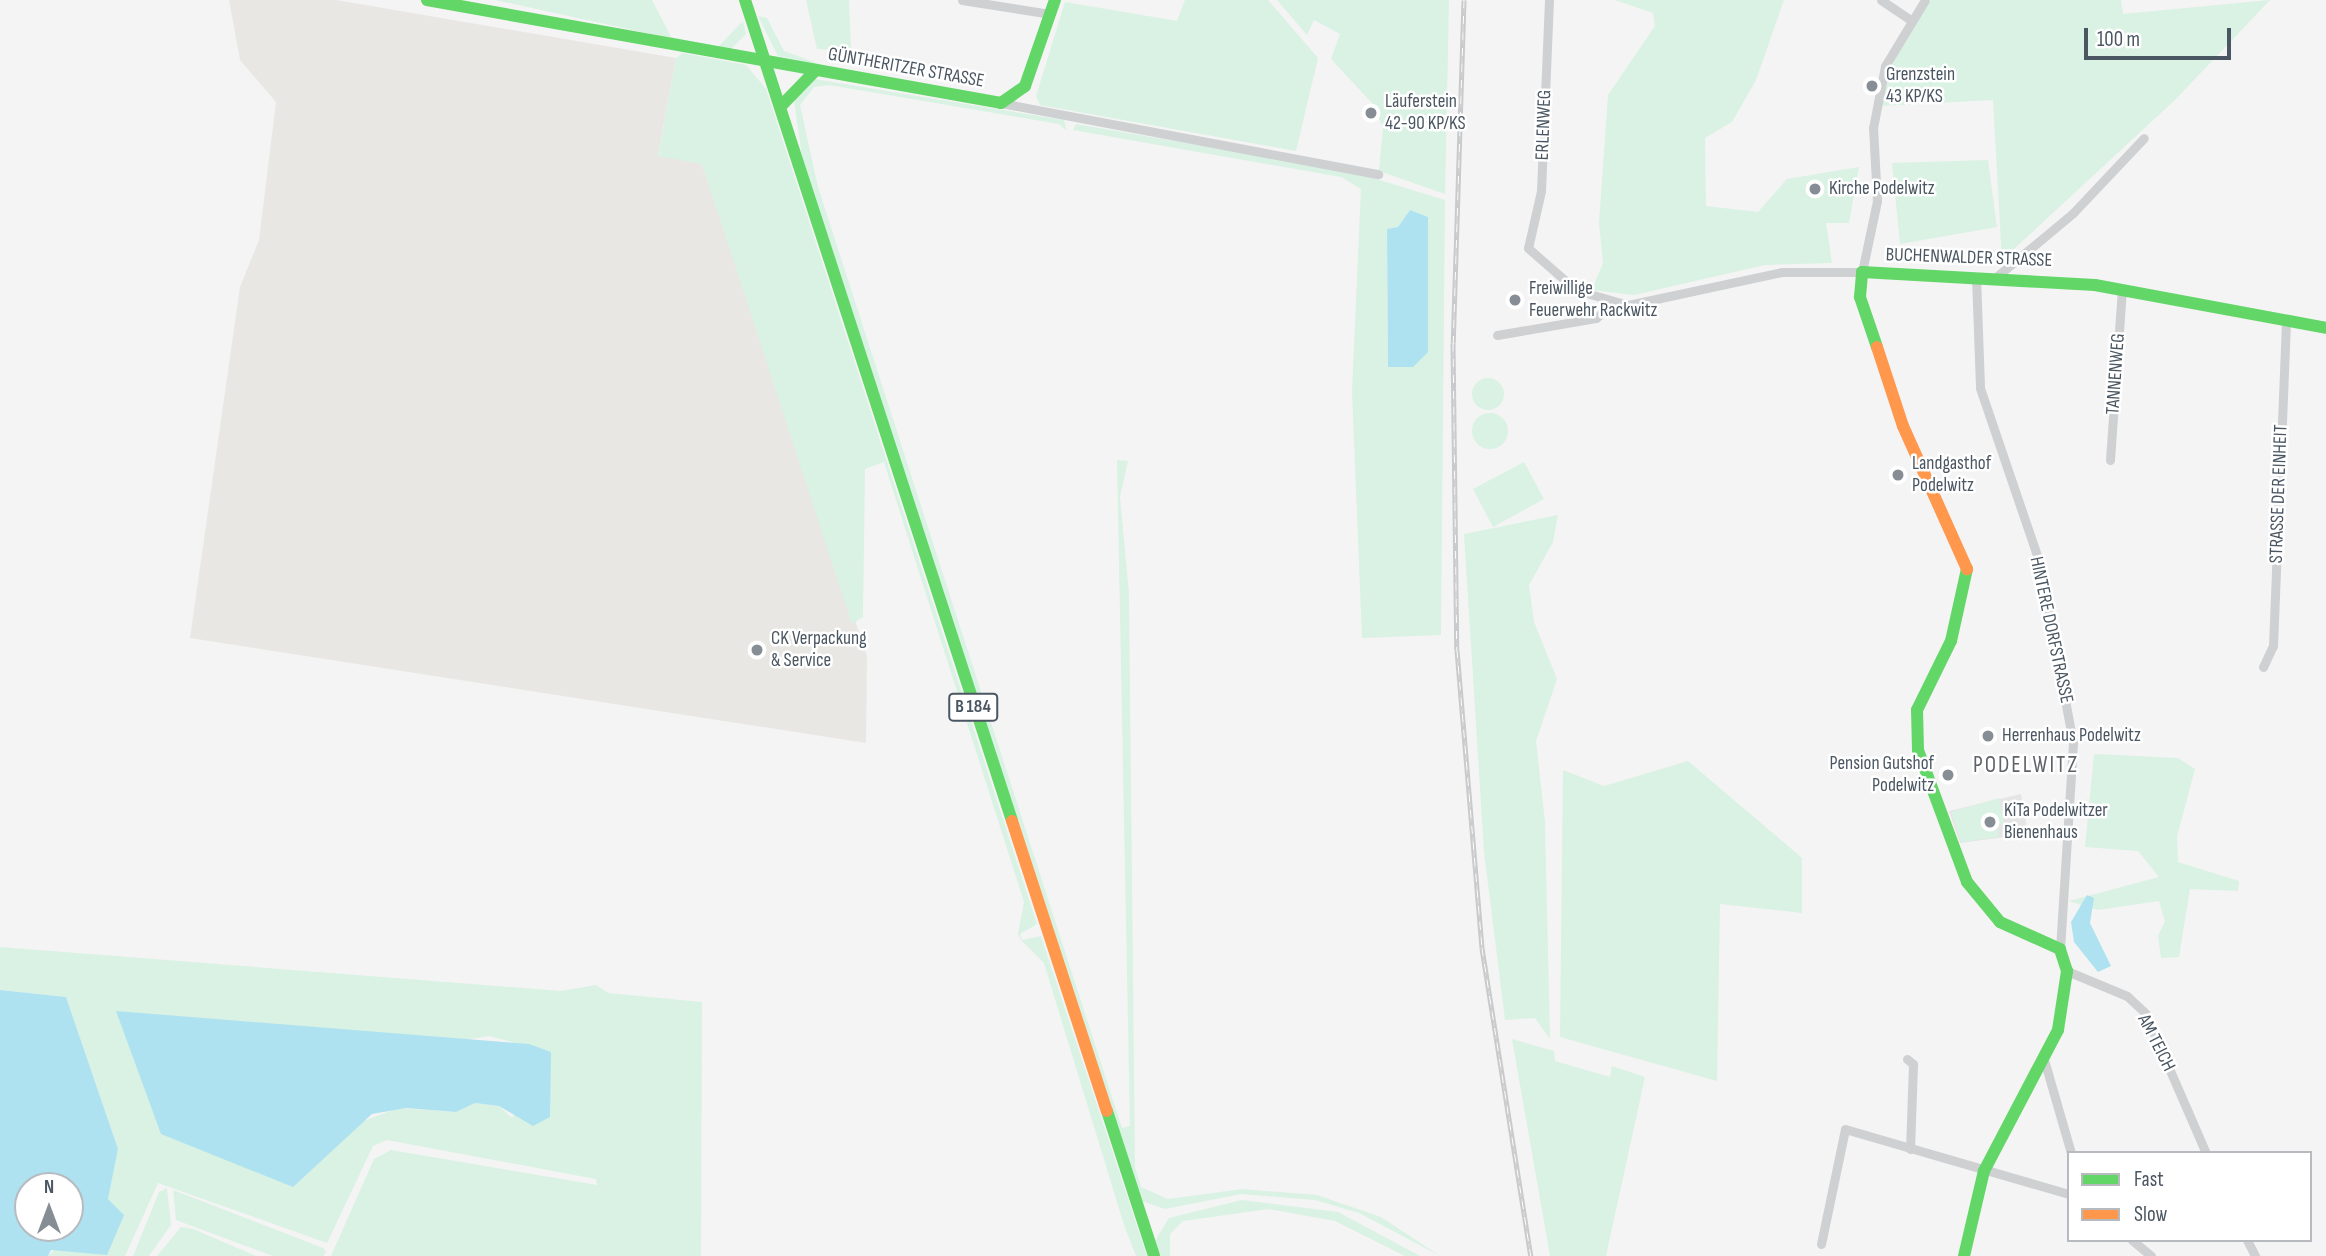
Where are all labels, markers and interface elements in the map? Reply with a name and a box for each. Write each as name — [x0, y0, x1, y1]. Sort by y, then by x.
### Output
scale bar — [2088, 14, 2235, 58]
text: 100 m — [2097, 27, 2140, 52]
street label: GÜNTHERITZER STRASSE — [826, 43, 986, 93]
place label: Grenzstein 43 KP/KS — [1886, 64, 1955, 108]
marker: Grenzstein 43 KP/KS — [1864, 78, 1880, 94]
street label: ERLENWEG — [1531, 89, 1557, 161]
place label: Läuferstein 42-90 KP/KS — [1385, 91, 1466, 135]
marker: Läuferstein 42-90 KP/KS — [1363, 105, 1379, 121]
place label: Kirche Podelwitz — [1829, 178, 1935, 200]
marker: Kirche Podelwitz — [1807, 181, 1823, 197]
street label: BUCHENWALDER STRASSE — [1885, 244, 2053, 272]
place label: Freiwillige Feuerwehr Rackwitz — [1529, 278, 1657, 322]
marker: Freiwillige Feuerwehr Rackwitz — [1507, 292, 1523, 308]
street label: TANNENWEG — [2102, 333, 2130, 415]
street label: STRASSE DER EINHEIT — [2265, 424, 2293, 564]
place label: Landgasthof Podelwitz — [1912, 453, 1991, 497]
marker: Landgasthof Podelwitz — [1890, 467, 1906, 483]
street label: HINTERE DORFSTRASSE — [2024, 555, 2078, 705]
place label: CK Verpackung & Service — [771, 628, 867, 672]
marker: CK Verpackung & Service — [749, 642, 765, 658]
road number: B 184 — [947, 692, 999, 722]
place label: Herrenhaus Podelwitz — [2002, 725, 2141, 747]
marker: Herrenhaus Podelwitz — [1980, 728, 1996, 744]
district label: PODELWITZ — [1974, 751, 2078, 779]
place label: Pension Gutshof Podelwitz — [1829, 753, 1934, 797]
marker: Pension Gutshof Podelwitz — [1940, 767, 1956, 783]
place label: KiTa Podelwitzer Bienenhaus — [2004, 800, 2108, 844]
marker: KiTa Podelwitzer Bienenhaus — [1982, 814, 1998, 830]
street label: AM TEICH — [2132, 1011, 2180, 1075]
legend — [2067, 1151, 2312, 1242]
text: Fast — [2134, 1167, 2164, 1192]
north arrow — [14, 1172, 84, 1242]
text: N — [44, 1176, 54, 1199]
text: Slow — [2134, 1202, 2167, 1227]

